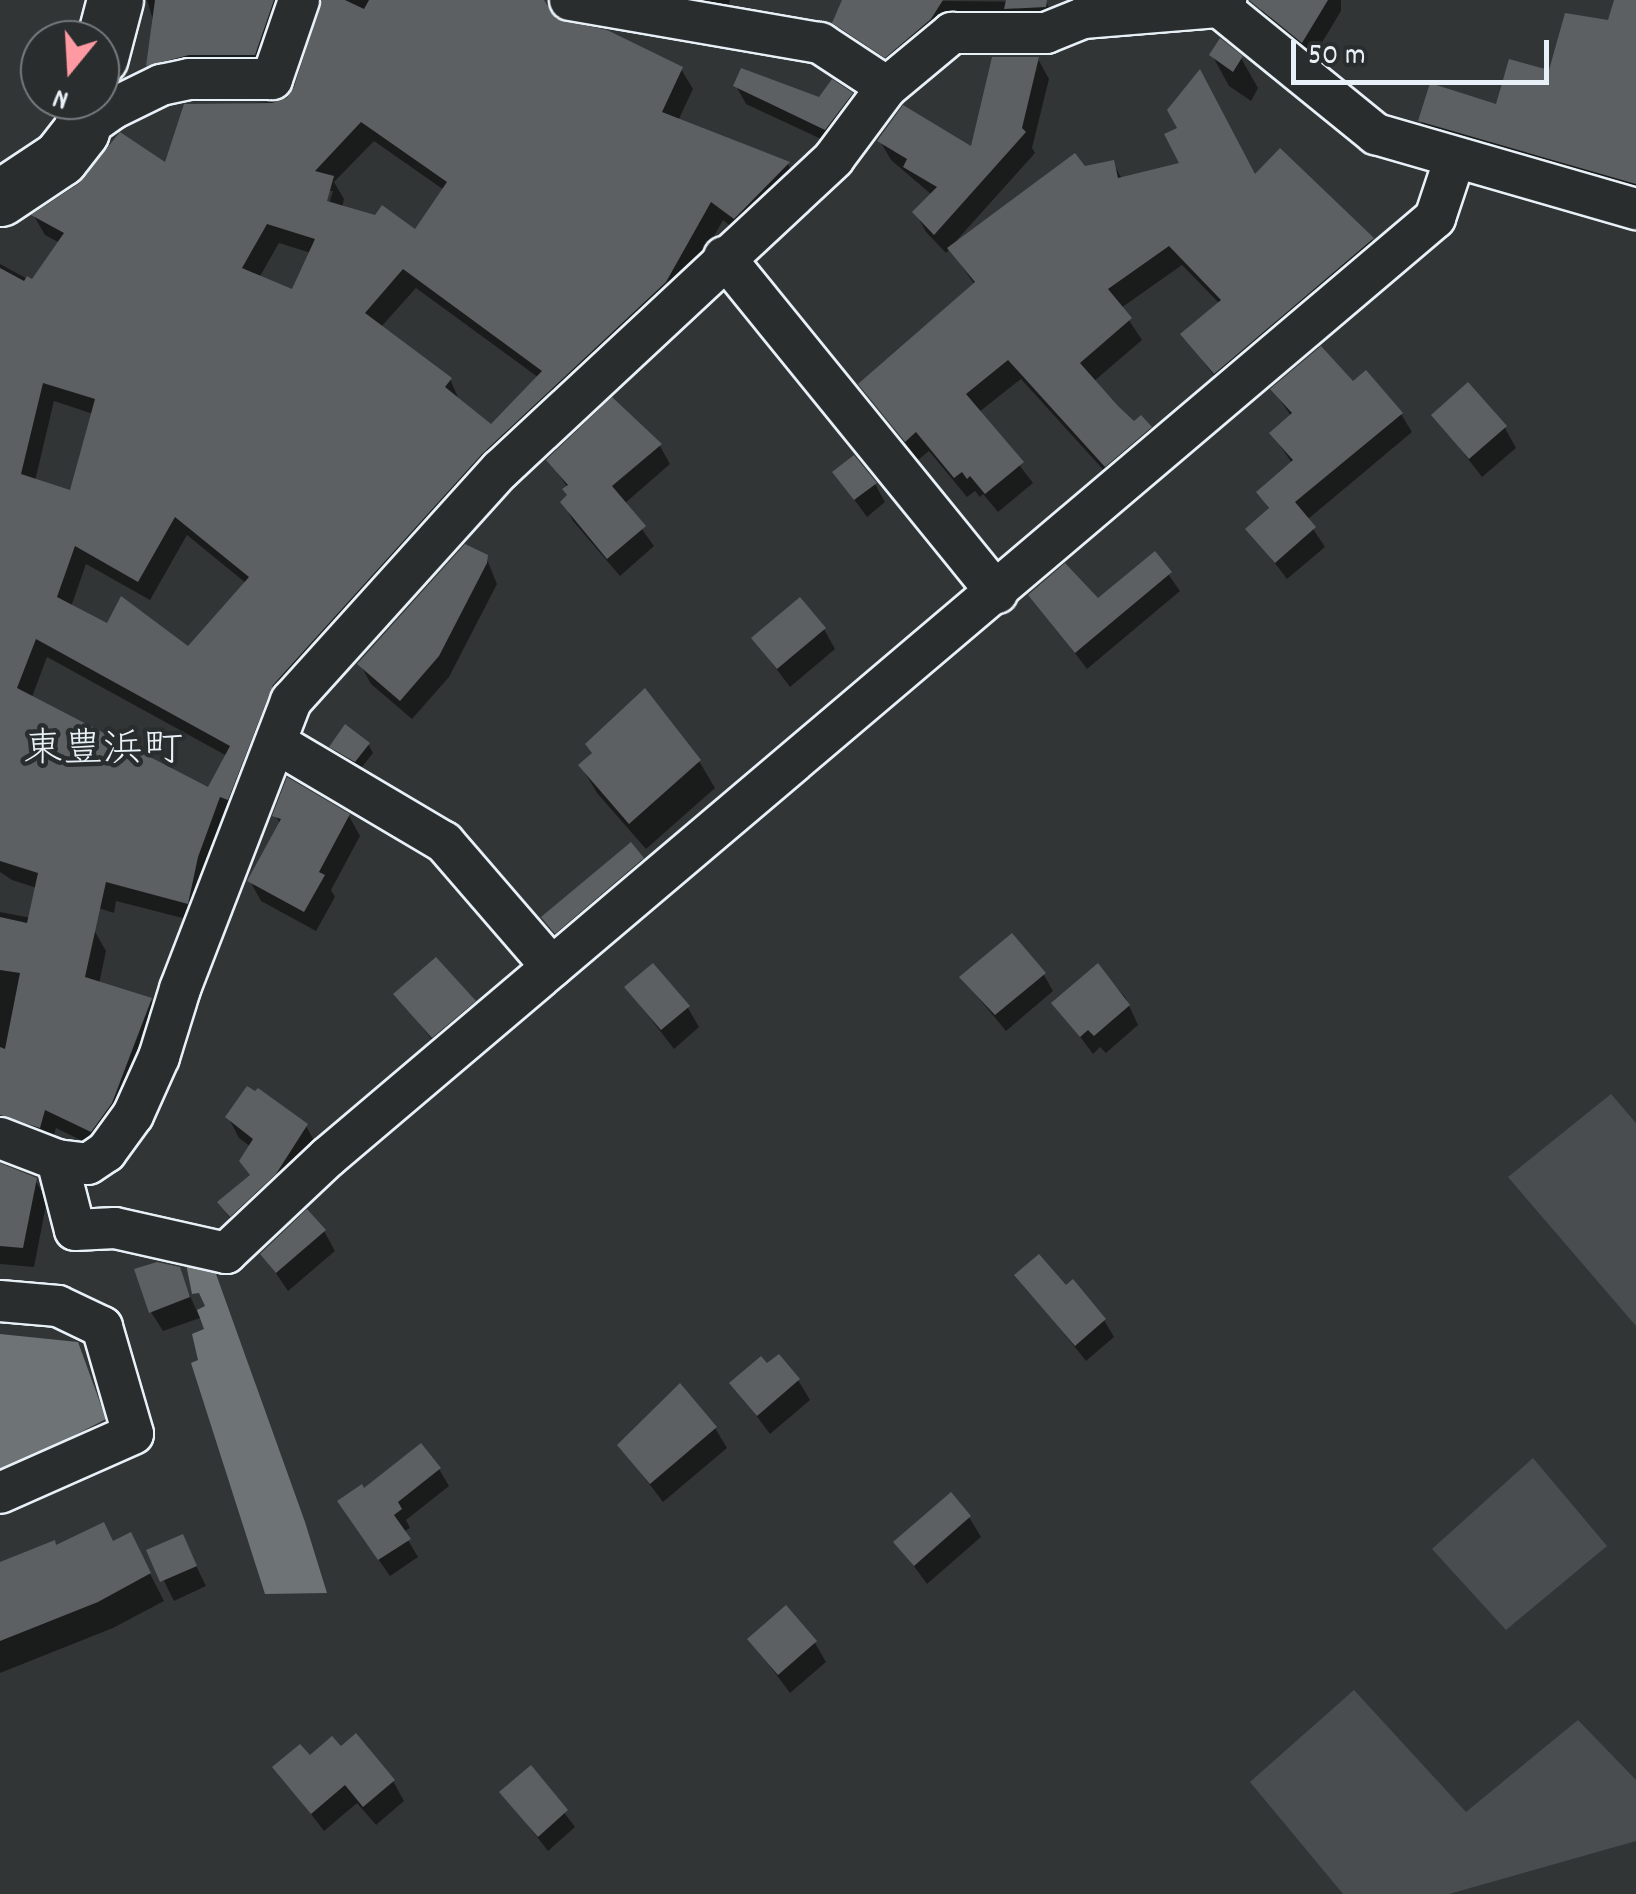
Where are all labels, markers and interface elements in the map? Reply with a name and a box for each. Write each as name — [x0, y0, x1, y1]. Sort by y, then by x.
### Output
north arrow — [20, 20, 120, 120]
scale bar — [1296, 20, 1554, 82]
text: 50 m — [1308, 36, 1366, 79]
text: N — [49, 75, 74, 118]
district label: 東豊浜町 — [23, 729, 183, 777]

